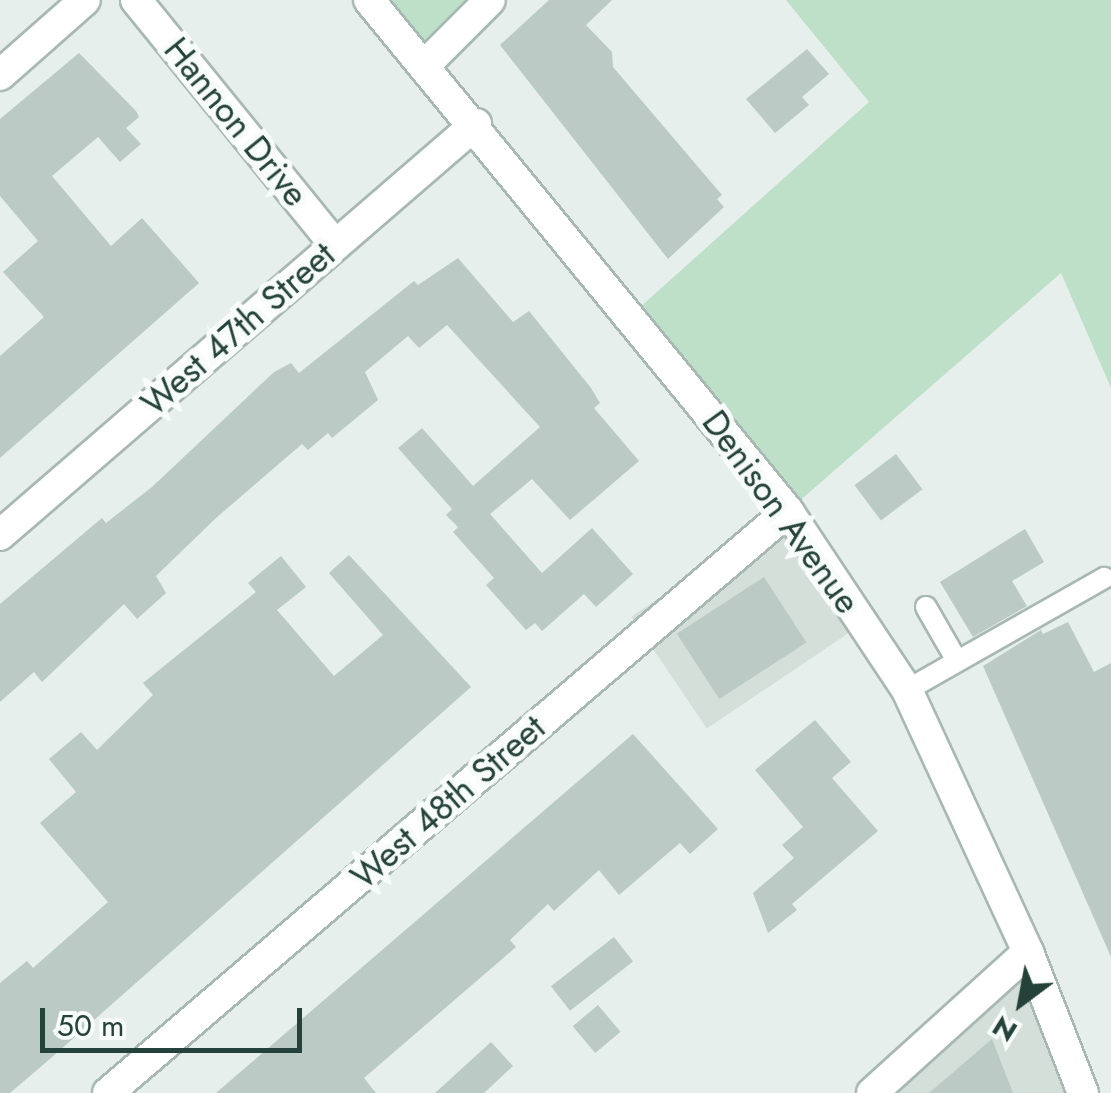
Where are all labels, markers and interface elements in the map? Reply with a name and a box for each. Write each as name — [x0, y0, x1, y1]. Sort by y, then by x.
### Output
street label: Hannon Drive — [155, 29, 317, 215]
street label: West 47th Street — [133, 234, 343, 424]
street label: Denison Avenue — [693, 402, 869, 622]
street label: West 48th Street — [342, 706, 554, 898]
north arrow — [971, 953, 1071, 1053]
scale bar — [45, 988, 308, 1050]
text: 50 m — [57, 1004, 124, 1047]
text: N — [985, 1006, 1025, 1052]

